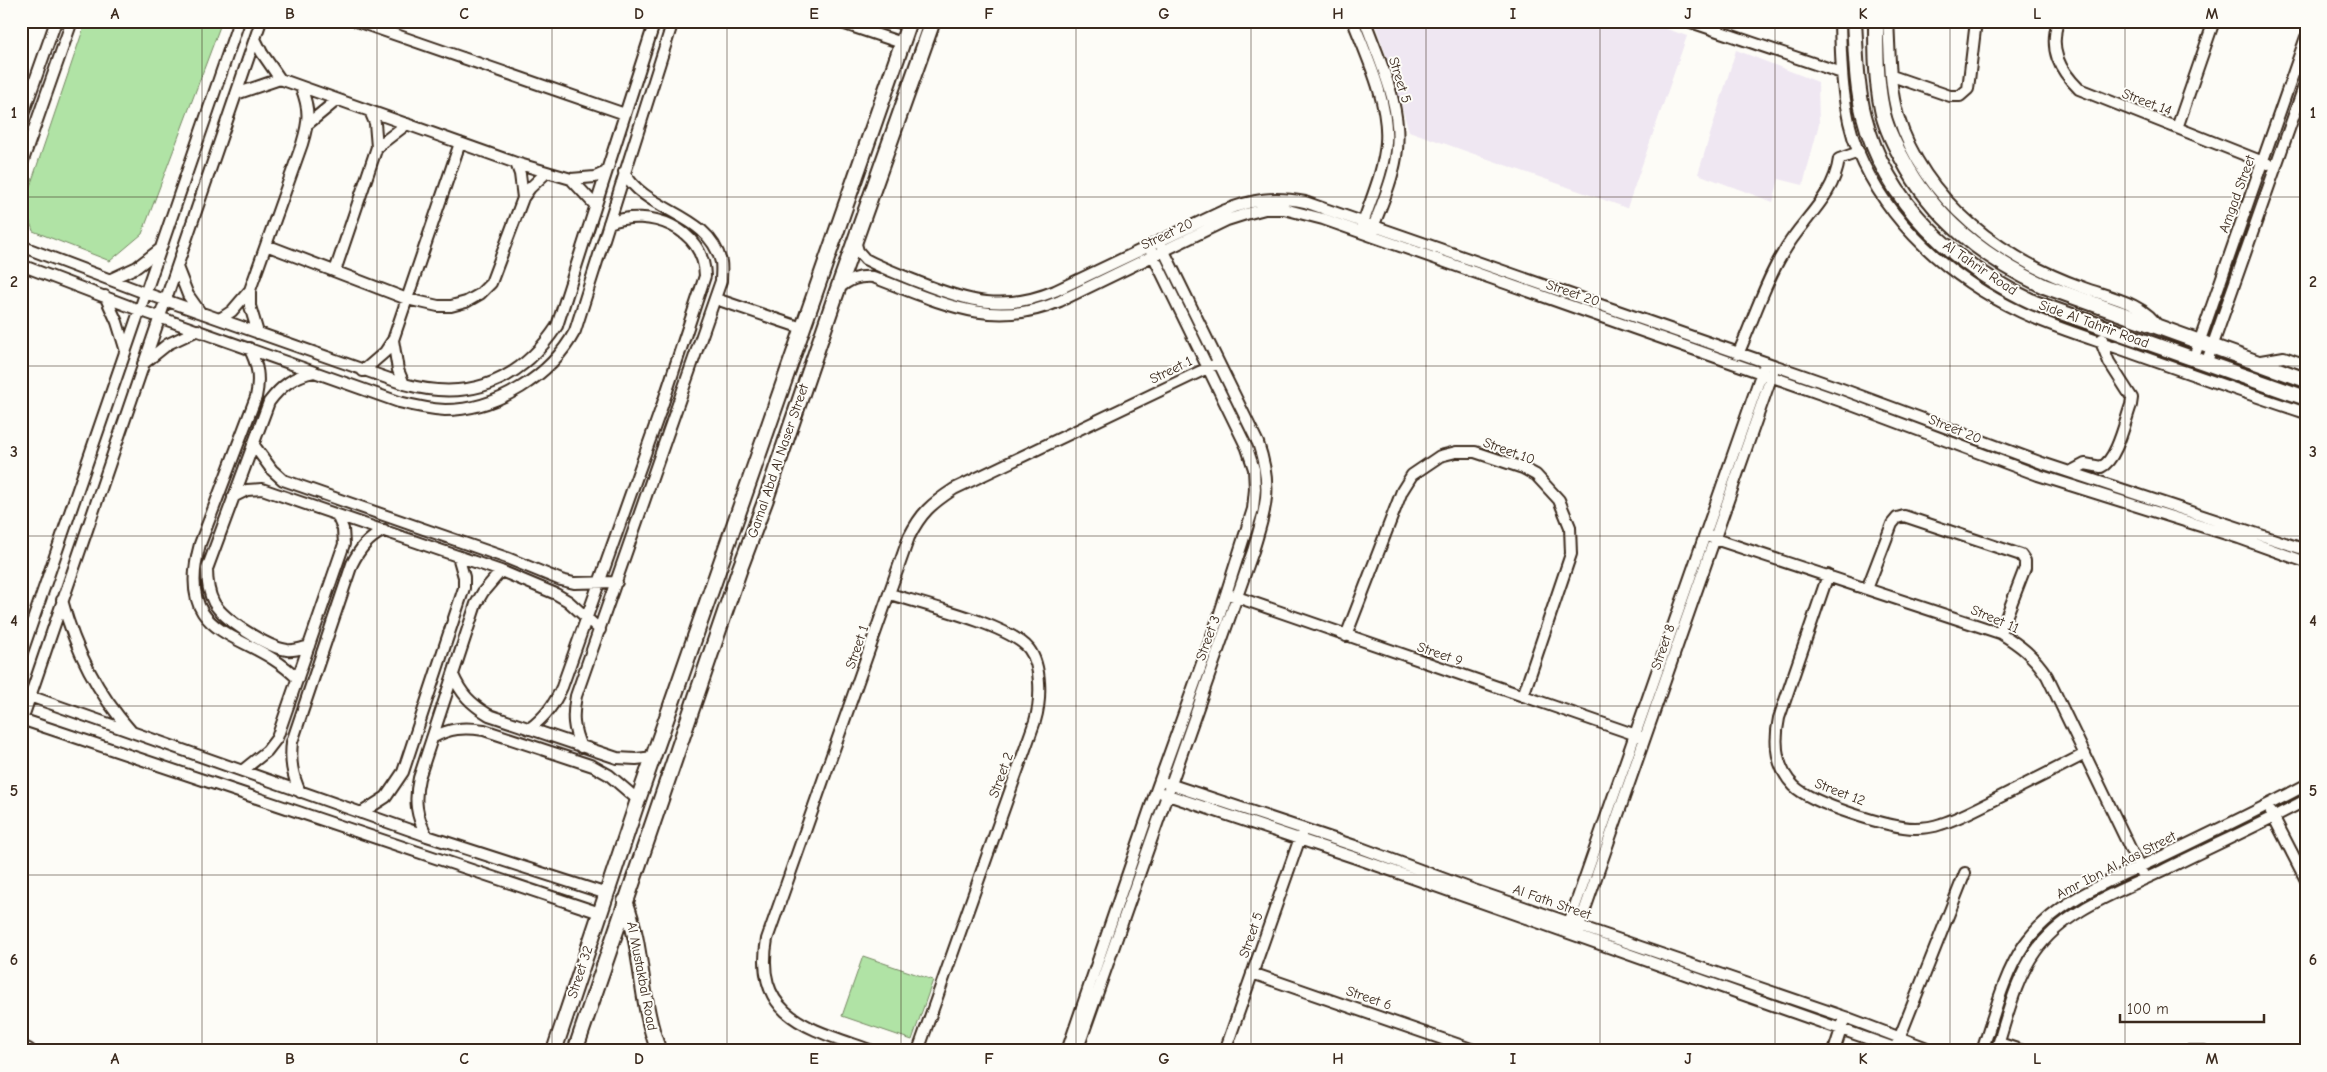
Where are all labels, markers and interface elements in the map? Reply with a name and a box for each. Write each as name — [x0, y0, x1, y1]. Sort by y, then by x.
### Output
text: A — [111, 5, 120, 23]
text: B — [285, 5, 295, 23]
text: C — [459, 5, 469, 23]
text: D — [634, 5, 644, 23]
text: E — [809, 5, 819, 23]
text: F — [984, 5, 994, 23]
text: G — [1158, 5, 1170, 23]
text: H — [1332, 5, 1344, 23]
text: I — [1510, 5, 1516, 23]
text: J — [1684, 5, 1692, 23]
text: K — [1858, 5, 1868, 23]
text: L — [2033, 5, 2041, 23]
text: M — [2206, 5, 2219, 23]
street label: Street 5 — [1385, 55, 1415, 105]
street label: Street 14 — [2120, 85, 2175, 119]
text: 1 — [11, 104, 17, 122]
text: 1 — [2310, 104, 2316, 122]
street label: Amgad Street — [2215, 152, 2259, 235]
street label: Street 20 — [1138, 215, 1196, 253]
street label: Al Tahrir Road — [1940, 237, 2020, 299]
text: 2 — [10, 273, 18, 291]
text: 2 — [2309, 273, 2317, 291]
street label: Street 20 — [1544, 276, 1602, 310]
street label: Side Al Tahrir Road — [2037, 296, 2151, 352]
street label: Street 1 — [1147, 352, 1195, 388]
street label: Gamal Abd Al Naser Street — [744, 381, 813, 540]
street label: Street 20 — [1926, 411, 1984, 447]
street label: Street 10 — [1481, 434, 1537, 468]
text: 3 — [10, 443, 18, 461]
text: 3 — [2309, 443, 2317, 461]
street label: Street 11 — [1968, 601, 2022, 637]
text: 4 — [10, 612, 18, 630]
text: 4 — [2309, 612, 2317, 630]
street label: Street 3 — [1192, 613, 1224, 663]
street label: Street 8 — [1647, 622, 1679, 672]
street label: Street 1 — [842, 623, 872, 671]
street label: Street 9 — [1415, 638, 1465, 670]
street label: Street 2 — [985, 750, 1017, 800]
street label: Street 12 — [1812, 775, 1868, 809]
text: 5 — [10, 782, 18, 800]
text: 5 — [2309, 782, 2317, 800]
street label: Amr Ibn Al Aas Street — [2053, 827, 2180, 903]
street label: Al Fath Street — [1511, 881, 1594, 924]
street label: Street 5 — [1235, 910, 1267, 960]
street label: Al Mustakbal Road — [623, 920, 661, 1032]
street label: Street 32 — [564, 944, 596, 1000]
text: 6 — [10, 951, 18, 969]
text: 6 — [2309, 951, 2317, 969]
street label: Street 6 — [1344, 982, 1394, 1014]
scale bar — [2120, 992, 2263, 1024]
text: 100 m — [2127, 1000, 2169, 1018]
text: A — [111, 1050, 120, 1068]
text: B — [285, 1050, 295, 1068]
text: C — [459, 1050, 469, 1068]
text: D — [634, 1050, 644, 1068]
text: E — [809, 1050, 819, 1068]
text: F — [984, 1050, 994, 1068]
text: G — [1158, 1050, 1170, 1068]
text: H — [1332, 1050, 1344, 1068]
text: I — [1510, 1050, 1516, 1068]
text: J — [1684, 1050, 1692, 1068]
text: K — [1858, 1050, 1868, 1068]
text: L — [2033, 1050, 2041, 1068]
text: M — [2206, 1050, 2219, 1068]

